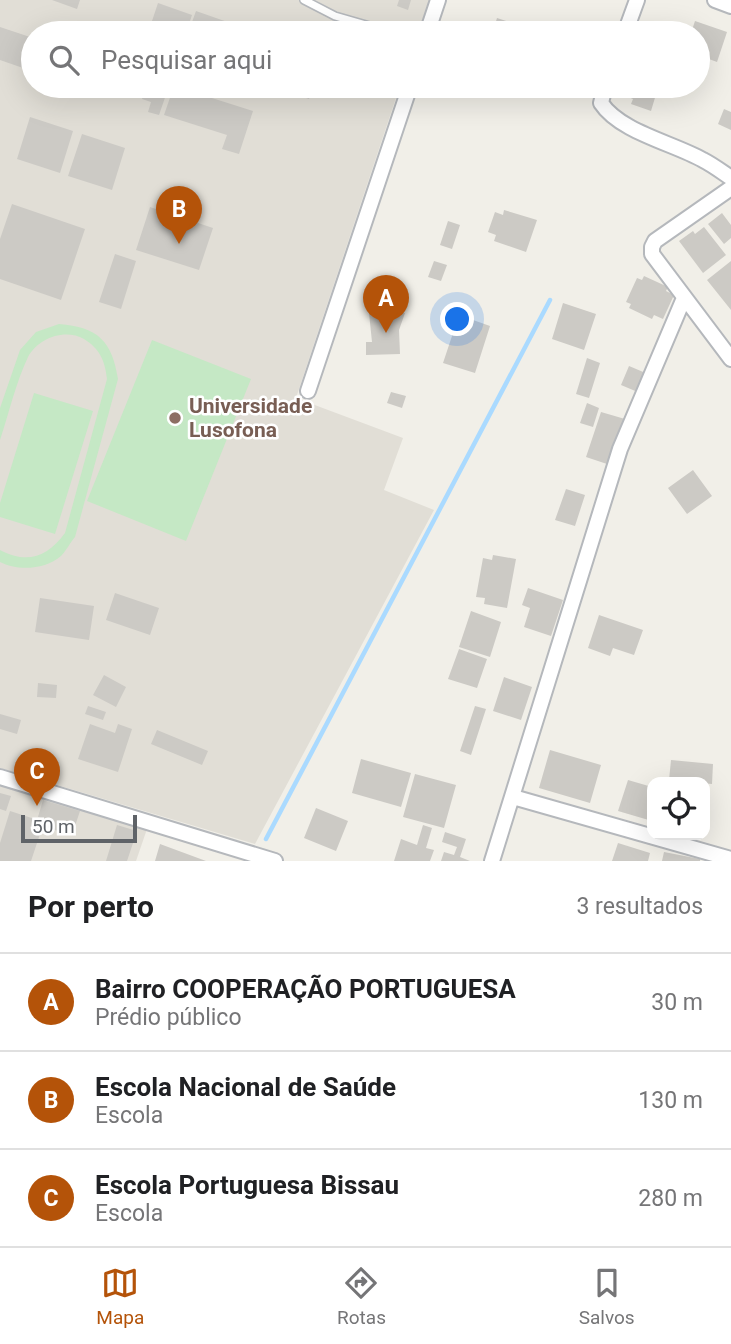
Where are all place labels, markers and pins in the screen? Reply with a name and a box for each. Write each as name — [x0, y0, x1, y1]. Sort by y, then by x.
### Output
pin: B — [156, 186, 202, 244]
pin: A — [363, 275, 409, 333]
place label: Universidade Lusofona — [189, 394, 312, 442]
marker: Universidade Lusofona — [167, 410, 183, 426]
pin: C — [14, 748, 60, 806]

